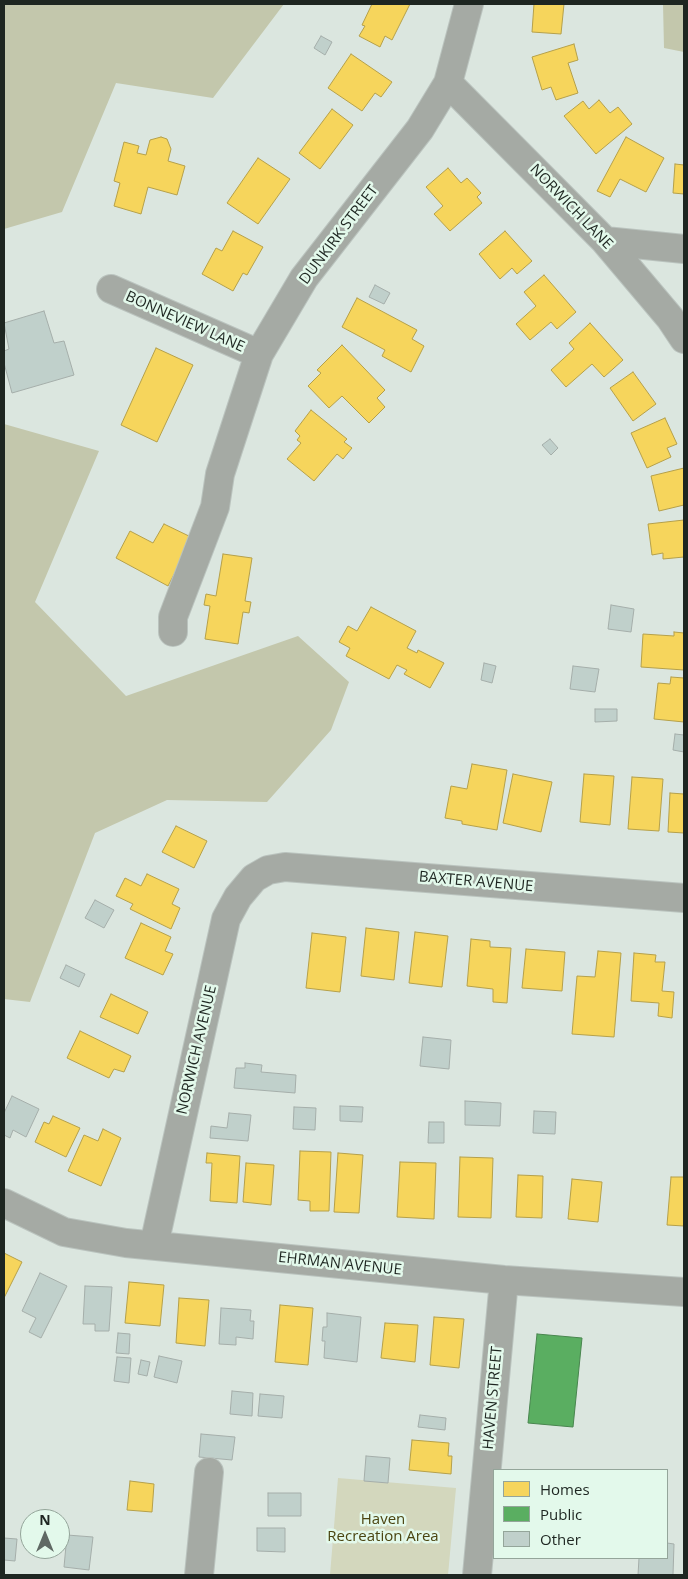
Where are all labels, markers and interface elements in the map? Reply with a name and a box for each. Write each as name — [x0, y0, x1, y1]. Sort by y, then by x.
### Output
street label: NORWICH LANE — [526, 161, 616, 253]
street label: DUNKIRK STREET — [296, 182, 382, 288]
street label: BONNEVIEW LANE — [123, 288, 247, 356]
street label: BAXTER AVENUE — [418, 868, 534, 896]
street label: NORWICH AVENUE — [173, 984, 221, 1116]
street label: EHRMAN AVENUE — [277, 1249, 403, 1279]
street label: HAVEN STREET — [480, 1346, 506, 1450]
legend — [493, 1469, 668, 1559]
text: Homes — [540, 1479, 590, 1499]
text: Public — [540, 1504, 582, 1524]
north arrow — [20, 1509, 70, 1559]
text: N — [39, 1510, 51, 1529]
park label: Haven Recreation Area — [327, 1511, 439, 1546]
text: Other — [540, 1529, 581, 1549]

